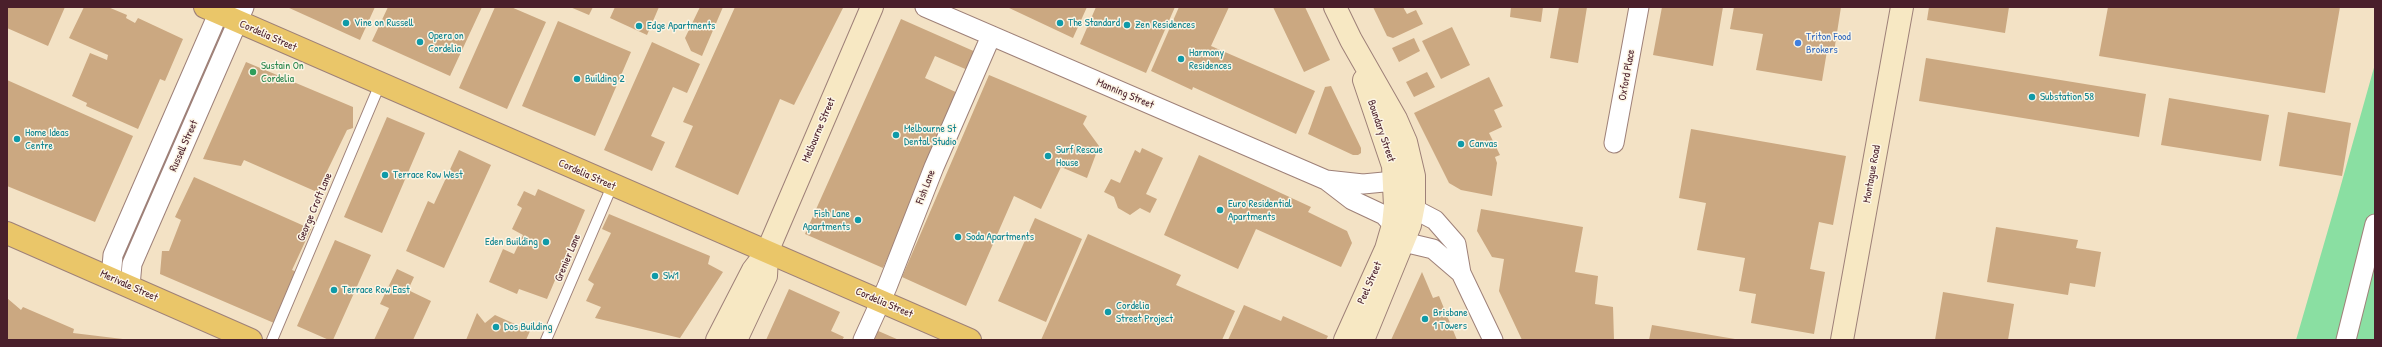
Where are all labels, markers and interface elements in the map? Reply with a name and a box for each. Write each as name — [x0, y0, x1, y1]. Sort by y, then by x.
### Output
place label: Vine on Russell — [354, 16, 413, 30]
place label: The Standard — [1068, 16, 1120, 30]
street label: Cordelia Street — [237, 18, 299, 54]
marker: Vine on Russell — [341, 18, 351, 28]
marker: The Standard — [1055, 18, 1065, 28]
place label: Zen Residences — [1135, 18, 1195, 32]
place label: Edge Apartments — [647, 19, 715, 33]
marker: Zen Residences — [1122, 20, 1132, 30]
marker: Edge Apartments — [634, 21, 644, 31]
place label: Opera on Cordelia — [428, 29, 464, 55]
place label: Triton Food Brokers — [1806, 30, 1851, 56]
marker: Opera on Cordelia — [415, 37, 425, 47]
marker: Triton Food Brokers — [1793, 38, 1803, 48]
place label: Harmony Residences — [1189, 46, 1232, 72]
street label: Oxford Place — [1616, 48, 1638, 102]
marker: Harmony Residences — [1176, 54, 1186, 64]
place label: Sustain On Cordelia — [261, 59, 304, 85]
marker: Sustain On Cordelia — [248, 67, 258, 77]
place label: Building 2 — [585, 72, 625, 86]
marker: Building 2 — [572, 74, 582, 84]
street label: Manning Street — [1094, 76, 1156, 112]
place label: Substation 58 — [2040, 90, 2094, 104]
marker: Substation 58 — [2027, 92, 2037, 102]
street label: Melbourne Street — [799, 96, 839, 164]
street label: Boundary Street — [1364, 98, 1398, 164]
street label: Russell Street — [167, 118, 201, 174]
place label: Melbourne St Dental Studio — [904, 122, 957, 148]
place label: Home Ideas Centre — [25, 126, 69, 152]
marker: Melbourne St Dental Studio — [891, 130, 901, 140]
marker: Home Ideas Centre — [12, 134, 22, 144]
place label: Canvas — [1469, 137, 1497, 151]
marker: Canvas — [1456, 139, 1466, 149]
place label: Surf Rescue House — [1056, 143, 1103, 169]
street label: Montague Road — [1860, 144, 1884, 204]
marker: Surf Rescue House — [1043, 151, 1053, 161]
street label: Cordelia Street — [556, 157, 618, 193]
place label: Terrace Row West — [393, 168, 463, 182]
street label: Fish Lane — [913, 168, 939, 206]
marker: Terrace Row West — [380, 170, 390, 180]
street label: George Croft Lane — [295, 171, 335, 243]
place label: Euro Residential Apartments — [1228, 197, 1292, 223]
marker: Euro Residential Apartments — [1215, 205, 1225, 215]
place label: Fish Lane Apartments — [803, 207, 850, 233]
marker: Fish Lane Apartments — [853, 215, 863, 225]
place label: Soda Apartments — [966, 230, 1034, 244]
street label: Grenier Lane — [552, 232, 584, 284]
marker: Soda Apartments — [953, 232, 963, 242]
place label: Eden Building — [485, 235, 538, 249]
marker: Eden Building — [541, 237, 551, 247]
street label: Peel Street — [1355, 260, 1385, 306]
street label: Merivale Street — [98, 267, 160, 305]
place label: SW1 — [663, 269, 679, 283]
marker: SW1 — [650, 271, 660, 281]
place label: Terrace Row East — [342, 283, 410, 297]
marker: Terrace Row East — [329, 285, 339, 295]
street label: Cordelia Street — [853, 285, 915, 321]
place label: Cordelia Street Project — [1116, 299, 1173, 325]
place label: Brisbane 1 Towers — [1433, 306, 1468, 332]
marker: Cordelia Street Project — [1103, 307, 1113, 317]
marker: Brisbane 1 Towers — [1420, 314, 1430, 324]
place label: Dos Building — [504, 320, 552, 334]
marker: Dos Building — [491, 322, 501, 332]

